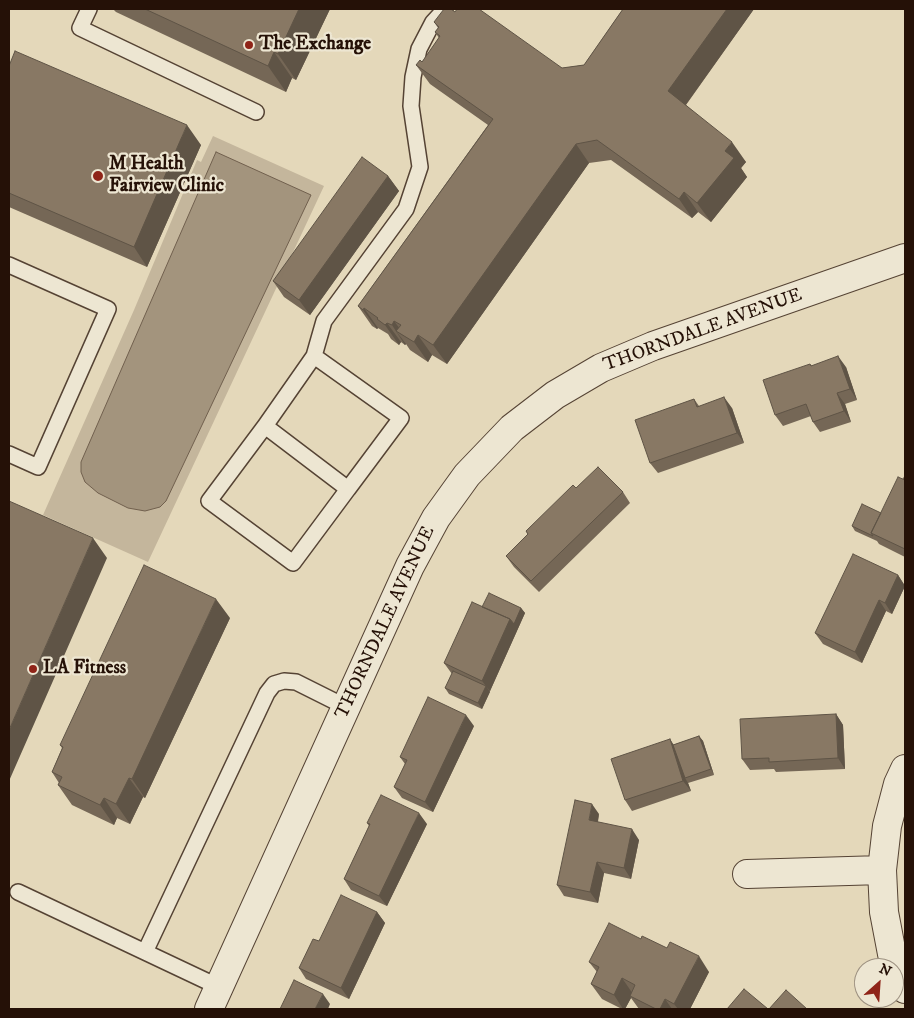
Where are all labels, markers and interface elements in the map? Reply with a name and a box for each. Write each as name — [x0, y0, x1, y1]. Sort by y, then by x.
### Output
place label: The Exchange — [259, 34, 371, 56]
marker: The Exchange — [243, 39, 255, 51]
place label: M Health Fairview Clinic — [109, 154, 224, 198]
marker: M Health Fairview Clinic — [91, 169, 105, 183]
street label: THORNDALE AVENUE — [601, 284, 805, 378]
street label: THORNDALE AVENUE — [331, 523, 441, 723]
place label: LA Fitness — [43, 658, 126, 680]
marker: LA Fitness — [27, 663, 39, 675]
north arrow — [854, 958, 904, 1008]
text: N — [876, 960, 894, 981]

